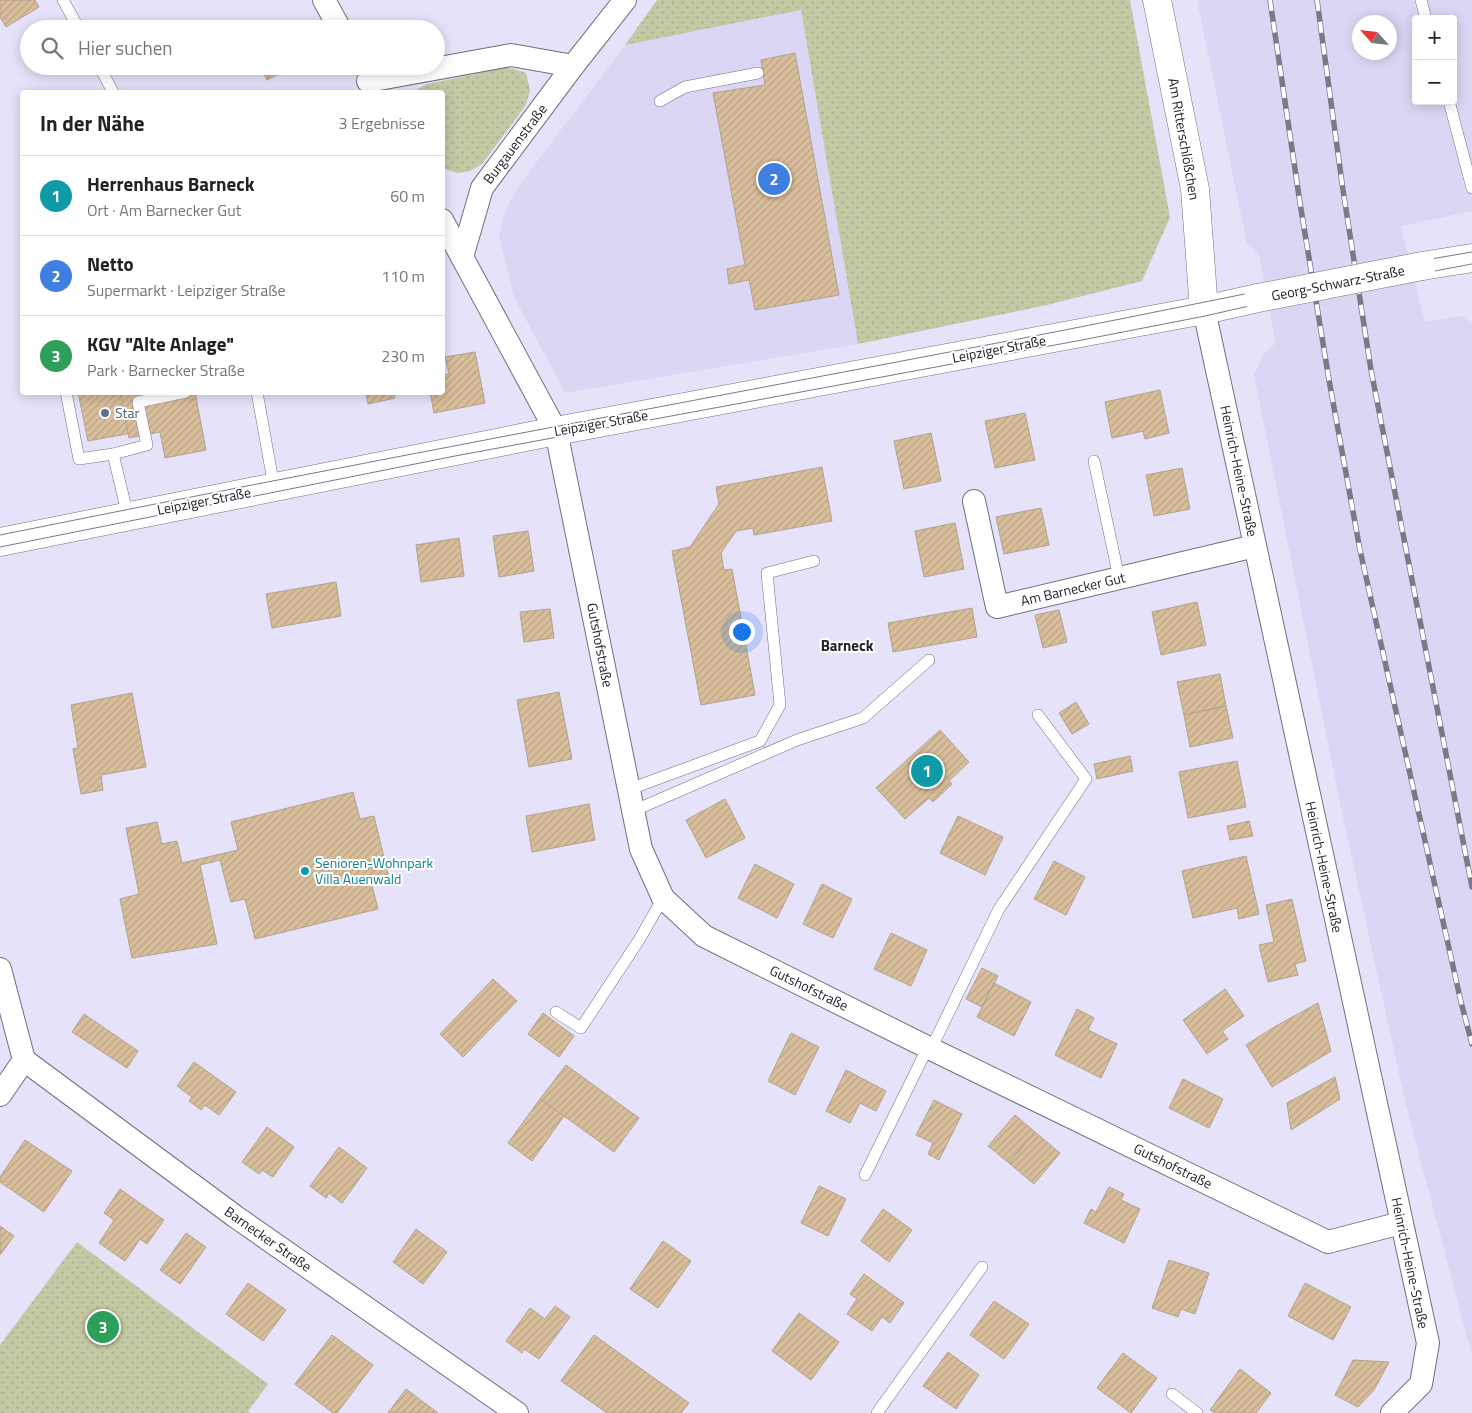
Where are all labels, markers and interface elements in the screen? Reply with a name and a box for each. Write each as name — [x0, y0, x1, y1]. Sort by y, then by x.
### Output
north arrow — [1352, 15, 1397, 60]
map controls — [1412, 15, 1457, 105]
button: + — [1412, 15, 1457, 60]
search box — [20, 20, 445, 75]
text: Hier suchen — [78, 33, 173, 62]
icon: search — [38, 34, 66, 62]
button: − — [1412, 60, 1457, 105]
street label: Am Ritterschlößchen — [1163, 76, 1206, 202]
street label: Burgauenstraße — [477, 99, 552, 188]
text: In der Nähe — [40, 107, 145, 139]
text: 3 Ergebnisse — [338, 111, 425, 135]
pin: 2 — [758, 160, 790, 198]
text: Herrenhaus Barneck — [87, 169, 254, 198]
text: 1 — [52, 184, 60, 208]
text: 60 m — [390, 184, 425, 208]
text: Ort · Am Barnecker Gut — [87, 198, 241, 222]
text: Netto — [87, 249, 134, 278]
street label: Georg-Schwarz-Straße — [1270, 259, 1406, 306]
text: 2 — [52, 264, 60, 288]
text: 110 m — [381, 264, 425, 288]
text: Supermarkt · Leipziger Straße — [87, 278, 286, 302]
text: KGV "Alte Anlage" — [87, 329, 234, 358]
street label: Leipziger Straße — [950, 329, 1048, 368]
text: 3 — [52, 344, 60, 368]
text: 230 m — [381, 344, 425, 368]
text: Park · Barnecker Straße — [87, 358, 245, 382]
place label: Star — [115, 402, 139, 423]
street label: Heinrich-Heine-Straße — [1215, 403, 1264, 539]
street label: Leipziger Straße — [552, 404, 650, 441]
marker: Star — [99, 407, 111, 419]
street label: Leipziger Straße — [155, 481, 253, 520]
street label: Am Barnecker Gut — [1018, 566, 1127, 611]
street label: Gutshofstraße — [582, 601, 619, 689]
your location — [729, 619, 755, 645]
district label: Barneck — [821, 634, 874, 657]
pin: 1 — [911, 752, 943, 790]
street label: Heinrich-Heine-Straße — [1300, 799, 1349, 935]
place label: Senioren-Wohnpark Villa Auenwald — [315, 852, 434, 889]
marker: Senioren-Wohnpark Villa Auenwald — [299, 865, 311, 877]
street label: Gutshofstraße — [766, 959, 852, 1016]
street label: Gutshofstraße — [1130, 1137, 1216, 1194]
street label: Heinrich-Heine-Straße — [1386, 1195, 1435, 1331]
street label: Barnecker Straße — [220, 1201, 316, 1276]
pin: 3 — [87, 1308, 119, 1346]

